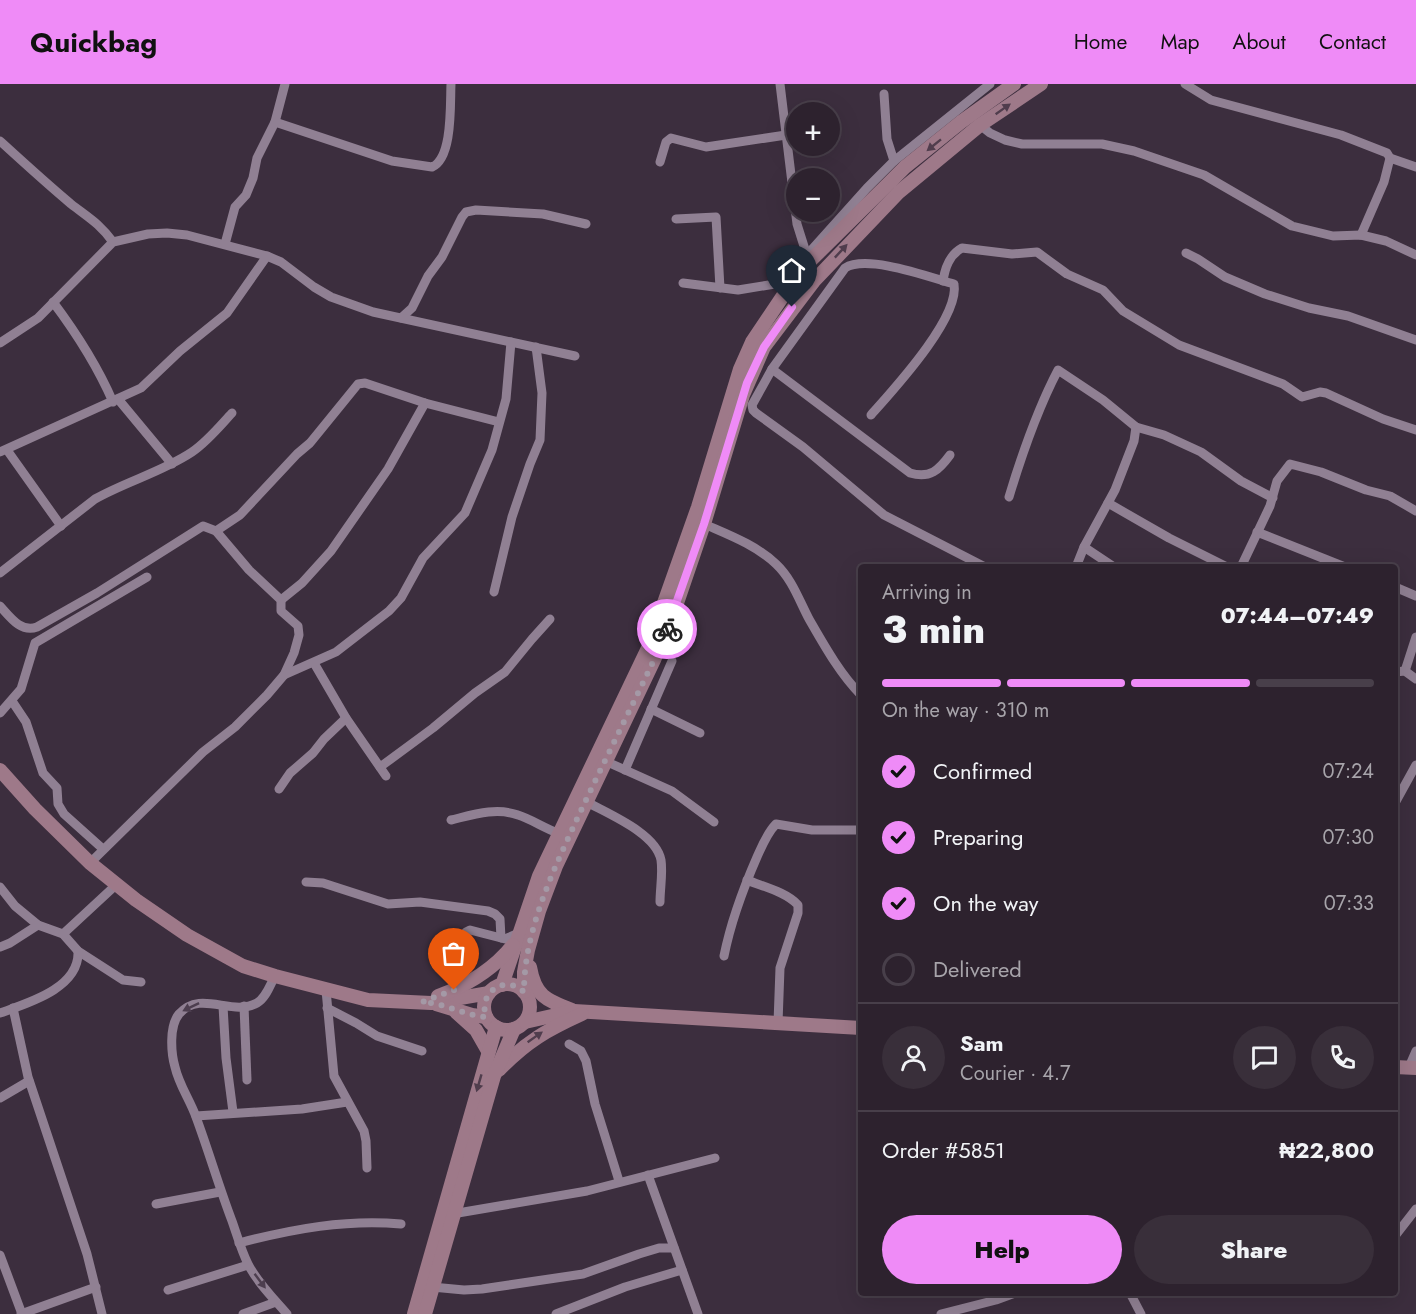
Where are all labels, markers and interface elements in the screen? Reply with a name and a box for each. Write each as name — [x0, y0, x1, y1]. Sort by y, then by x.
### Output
text: Quickbag — [30, 22, 157, 63]
text: Home — [1074, 27, 1127, 57]
text: Map — [1160, 27, 1200, 57]
text: About — [1233, 27, 1286, 57]
text: Contact — [1319, 27, 1386, 57]
map controls — [786, 102, 840, 222]
button: + — [786, 102, 840, 156]
one-way arrow — [995, 104, 1011, 115]
one-way arrow — [926, 138, 942, 151]
button: − — [786, 168, 840, 222]
one-way arrow — [834, 244, 847, 259]
pin — [766, 245, 817, 307]
icon: home — [775, 254, 808, 287]
text: Arriving in — [882, 578, 972, 607]
courier — [637, 599, 697, 659]
text: 07:44–07:49 — [1221, 599, 1374, 631]
text: 3 min — [882, 601, 985, 658]
icon: bike — [651, 613, 684, 646]
text: On the way · 310 m — [882, 696, 1049, 725]
icon: check — [882, 755, 915, 788]
text: Confirmed — [933, 755, 1032, 787]
text: 07:24 — [1322, 757, 1374, 786]
icon: check — [882, 821, 915, 854]
text: Preparing — [933, 821, 1024, 853]
text: 07:30 — [1323, 823, 1374, 852]
icon: check — [882, 887, 915, 920]
text: On the way — [933, 887, 1038, 919]
text: 07:33 — [1324, 889, 1374, 918]
pin — [428, 928, 479, 990]
icon: bag — [437, 937, 470, 970]
text: Delivered — [933, 953, 1022, 985]
one-way arrow — [182, 1001, 200, 1011]
button: person — [882, 1026, 945, 1089]
button: chat — [1233, 1026, 1296, 1089]
button: phone — [1311, 1026, 1374, 1089]
text: Sam — [960, 1027, 1004, 1059]
one-way arrow — [527, 1032, 544, 1043]
text: Courier · 4.7 — [960, 1059, 1071, 1088]
one-way arrow — [474, 1074, 483, 1092]
text: Order #5851 — [882, 1134, 1005, 1166]
text: ₦22,800 — [1279, 1134, 1374, 1166]
button: Help — [882, 1215, 1122, 1284]
button: Share — [1134, 1215, 1374, 1284]
one-way arrow — [254, 1274, 266, 1289]

